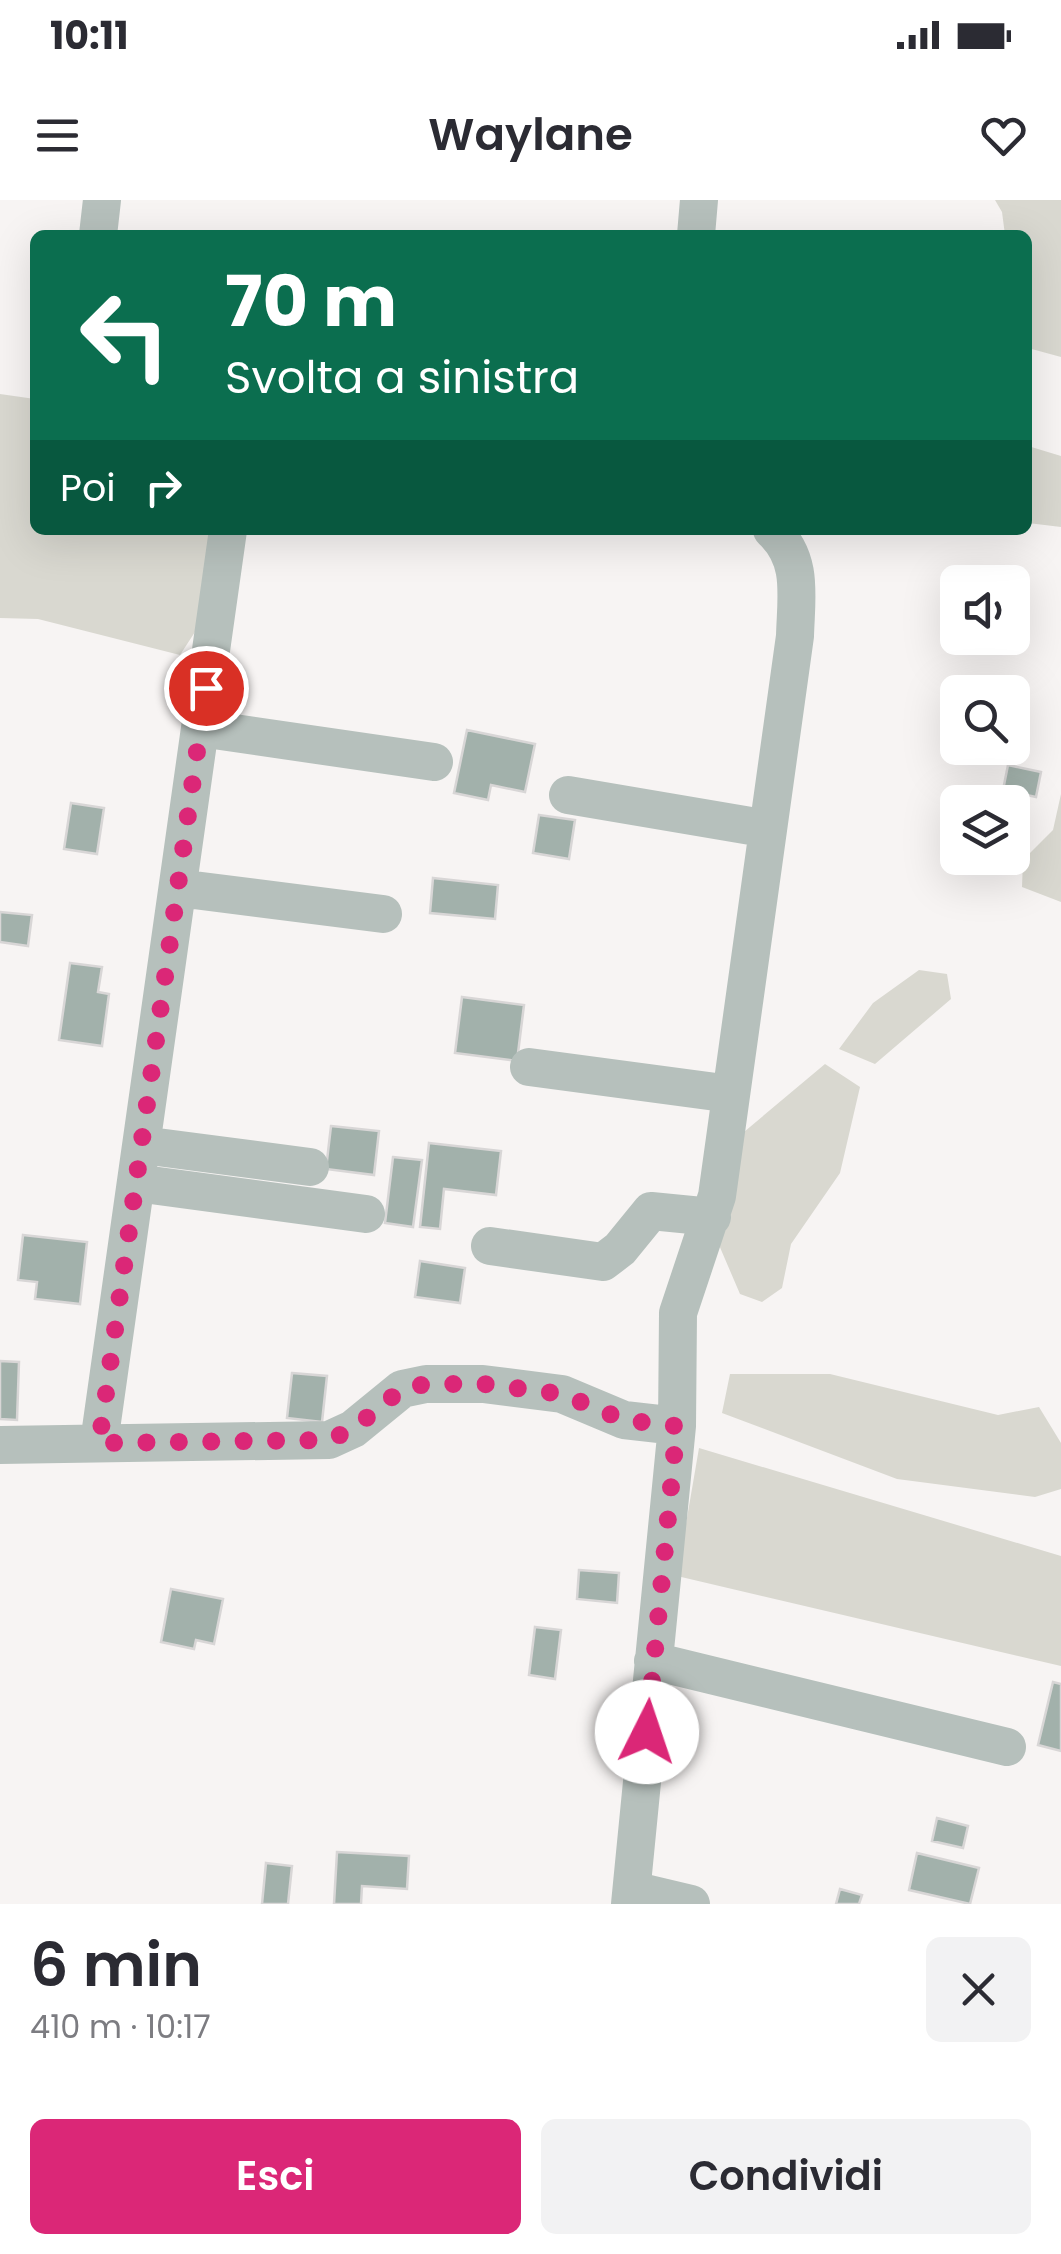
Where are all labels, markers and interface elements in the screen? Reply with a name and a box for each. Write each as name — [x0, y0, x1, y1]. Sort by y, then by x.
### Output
text: 10:11 — [50, 9, 128, 62]
text: Waylane — [428, 103, 633, 166]
icon: menu — [30, 108, 85, 163]
icon: heart — [976, 108, 1031, 163]
text: 70 m — [225, 252, 397, 351]
icon: left — [60, 270, 190, 400]
text: Svolta a sinistra — [225, 346, 579, 409]
icon: right — [136, 460, 191, 515]
text: Poi — [60, 461, 116, 514]
map controls — [940, 565, 1030, 875]
button: sound — [940, 565, 1030, 655]
pin — [164, 646, 249, 731]
icon: arrive — [179, 661, 234, 716]
button: search — [940, 675, 1030, 765]
button: layers — [940, 785, 1030, 875]
position arrow — [595, 1680, 699, 1784]
text: 6 min — [30, 1923, 202, 2007]
button: close — [926, 1937, 1031, 2042]
text: 410 m · 10:17 — [30, 2004, 211, 2049]
button: Esci — [30, 2119, 521, 2234]
button: Condividi — [541, 2119, 1031, 2234]

